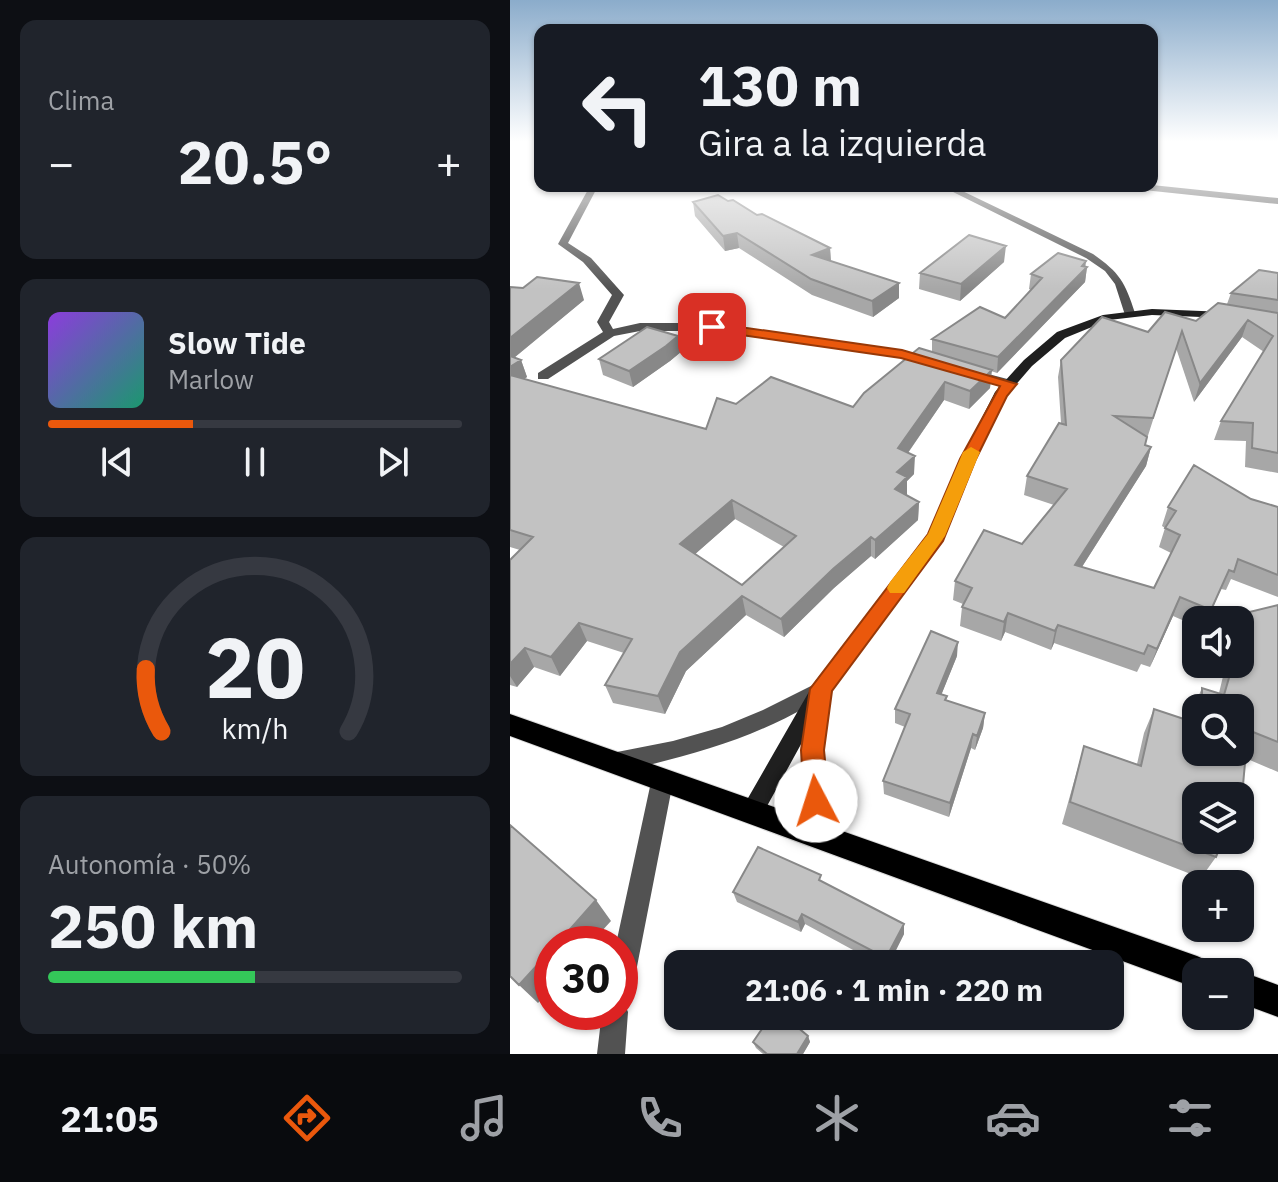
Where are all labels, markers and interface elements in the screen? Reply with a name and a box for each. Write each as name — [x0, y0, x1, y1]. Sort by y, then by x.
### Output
text: 130 m — [698, 49, 862, 121]
icon: left — [566, 56, 670, 160]
text: Clima — [48, 83, 114, 117]
text: Gira a la izquierda — [698, 119, 987, 166]
text: 20.5° — [178, 122, 332, 201]
text: − — [48, 134, 74, 191]
text: + — [436, 134, 462, 191]
pin — [678, 293, 746, 361]
icon: arrive — [690, 305, 734, 349]
text: Slow Tide — [168, 323, 306, 362]
text: Marlow — [168, 362, 254, 396]
icon: previous — [95, 440, 139, 484]
icon: pause — [233, 440, 277, 484]
icon: next — [371, 440, 415, 484]
map controls — [1182, 606, 1254, 1030]
button: sound — [1182, 606, 1254, 678]
text: 20 — [205, 613, 305, 721]
button: search — [1182, 694, 1254, 766]
text: km/h — [221, 710, 289, 747]
position arrow — [774, 759, 858, 843]
button: layers — [1182, 782, 1254, 854]
text: Autonomía · 50% — [48, 847, 251, 881]
button: + — [1182, 870, 1254, 942]
text: 250 km — [48, 886, 258, 965]
speed limit sign: 30 — [534, 926, 638, 1030]
button: − — [1182, 958, 1254, 1030]
text: 21:06 · 1 min · 220 m — [745, 970, 1043, 1009]
icon: directions — [279, 1090, 335, 1146]
icon: music — [456, 1090, 512, 1146]
icon: phone — [632, 1090, 688, 1146]
icon: climate — [809, 1090, 865, 1146]
icon: car — [985, 1090, 1041, 1146]
icon: filters — [1162, 1090, 1218, 1146]
text: 21:05 — [60, 1095, 159, 1142]

